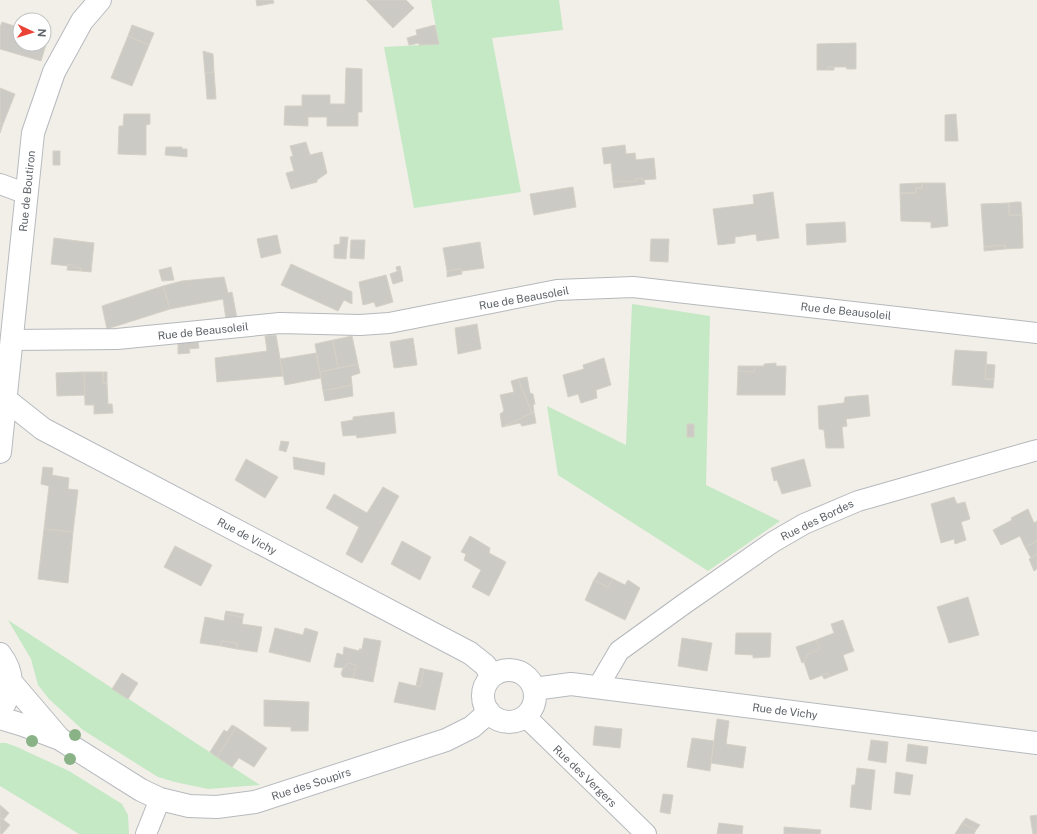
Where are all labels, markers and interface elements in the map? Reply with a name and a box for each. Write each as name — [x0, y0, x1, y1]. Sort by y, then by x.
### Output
north arrow — [12, 12, 52, 52]
text: N — [36, 28, 48, 37]
street label: Rue de Boutiron — [17, 150, 37, 232]
street label: Rue de Beausoleil — [478, 284, 570, 312]
street label: Rue de Beausoleil — [800, 300, 892, 322]
street label: Rue de Beausoleil — [157, 320, 249, 342]
street label: Rue des Bordes — [779, 497, 856, 543]
street label: Rue de Vichy — [215, 515, 279, 557]
street label: Rue de Vichy — [752, 701, 818, 721]
street label: Rue des Vergers — [551, 743, 619, 809]
street label: Rue des Soupirs — [270, 765, 353, 802]

